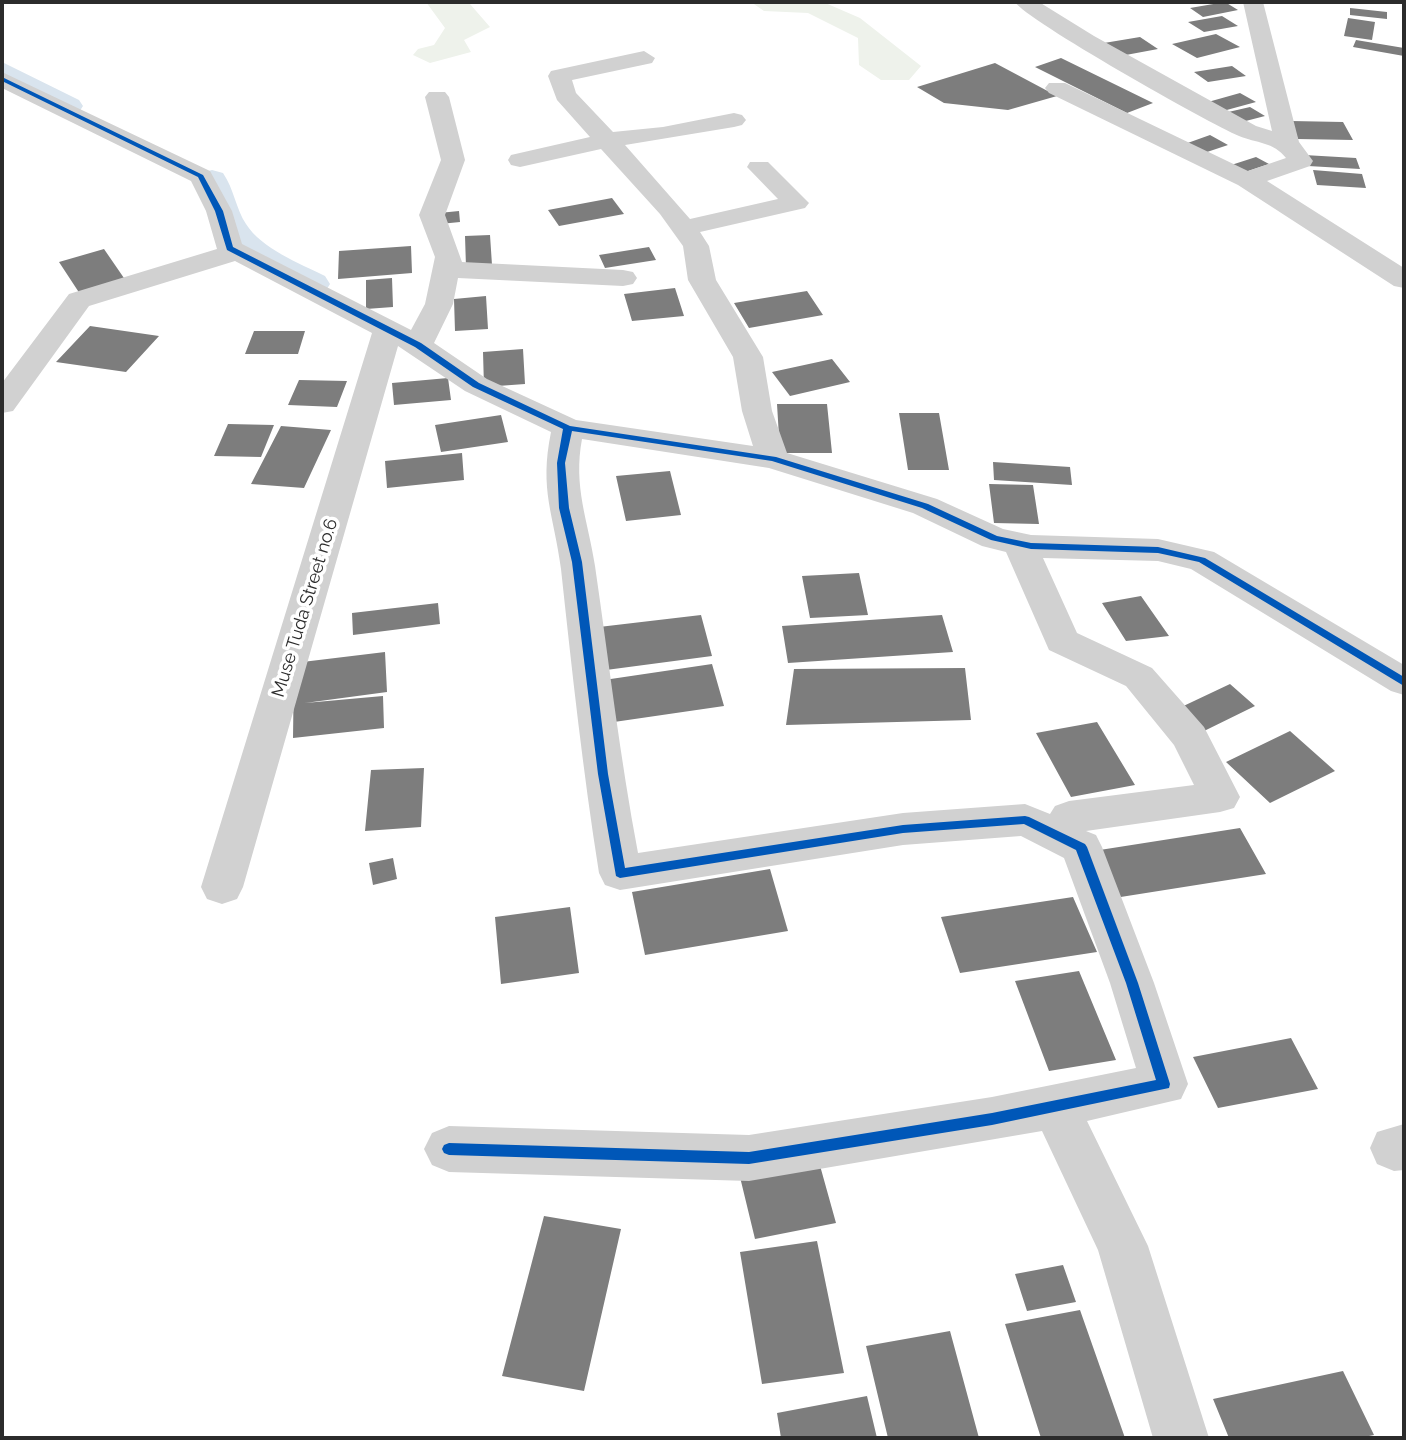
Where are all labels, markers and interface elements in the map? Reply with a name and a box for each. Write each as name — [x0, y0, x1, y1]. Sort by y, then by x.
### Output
street label: Muse Tuda Street no.6 — [268, 516, 342, 700]

